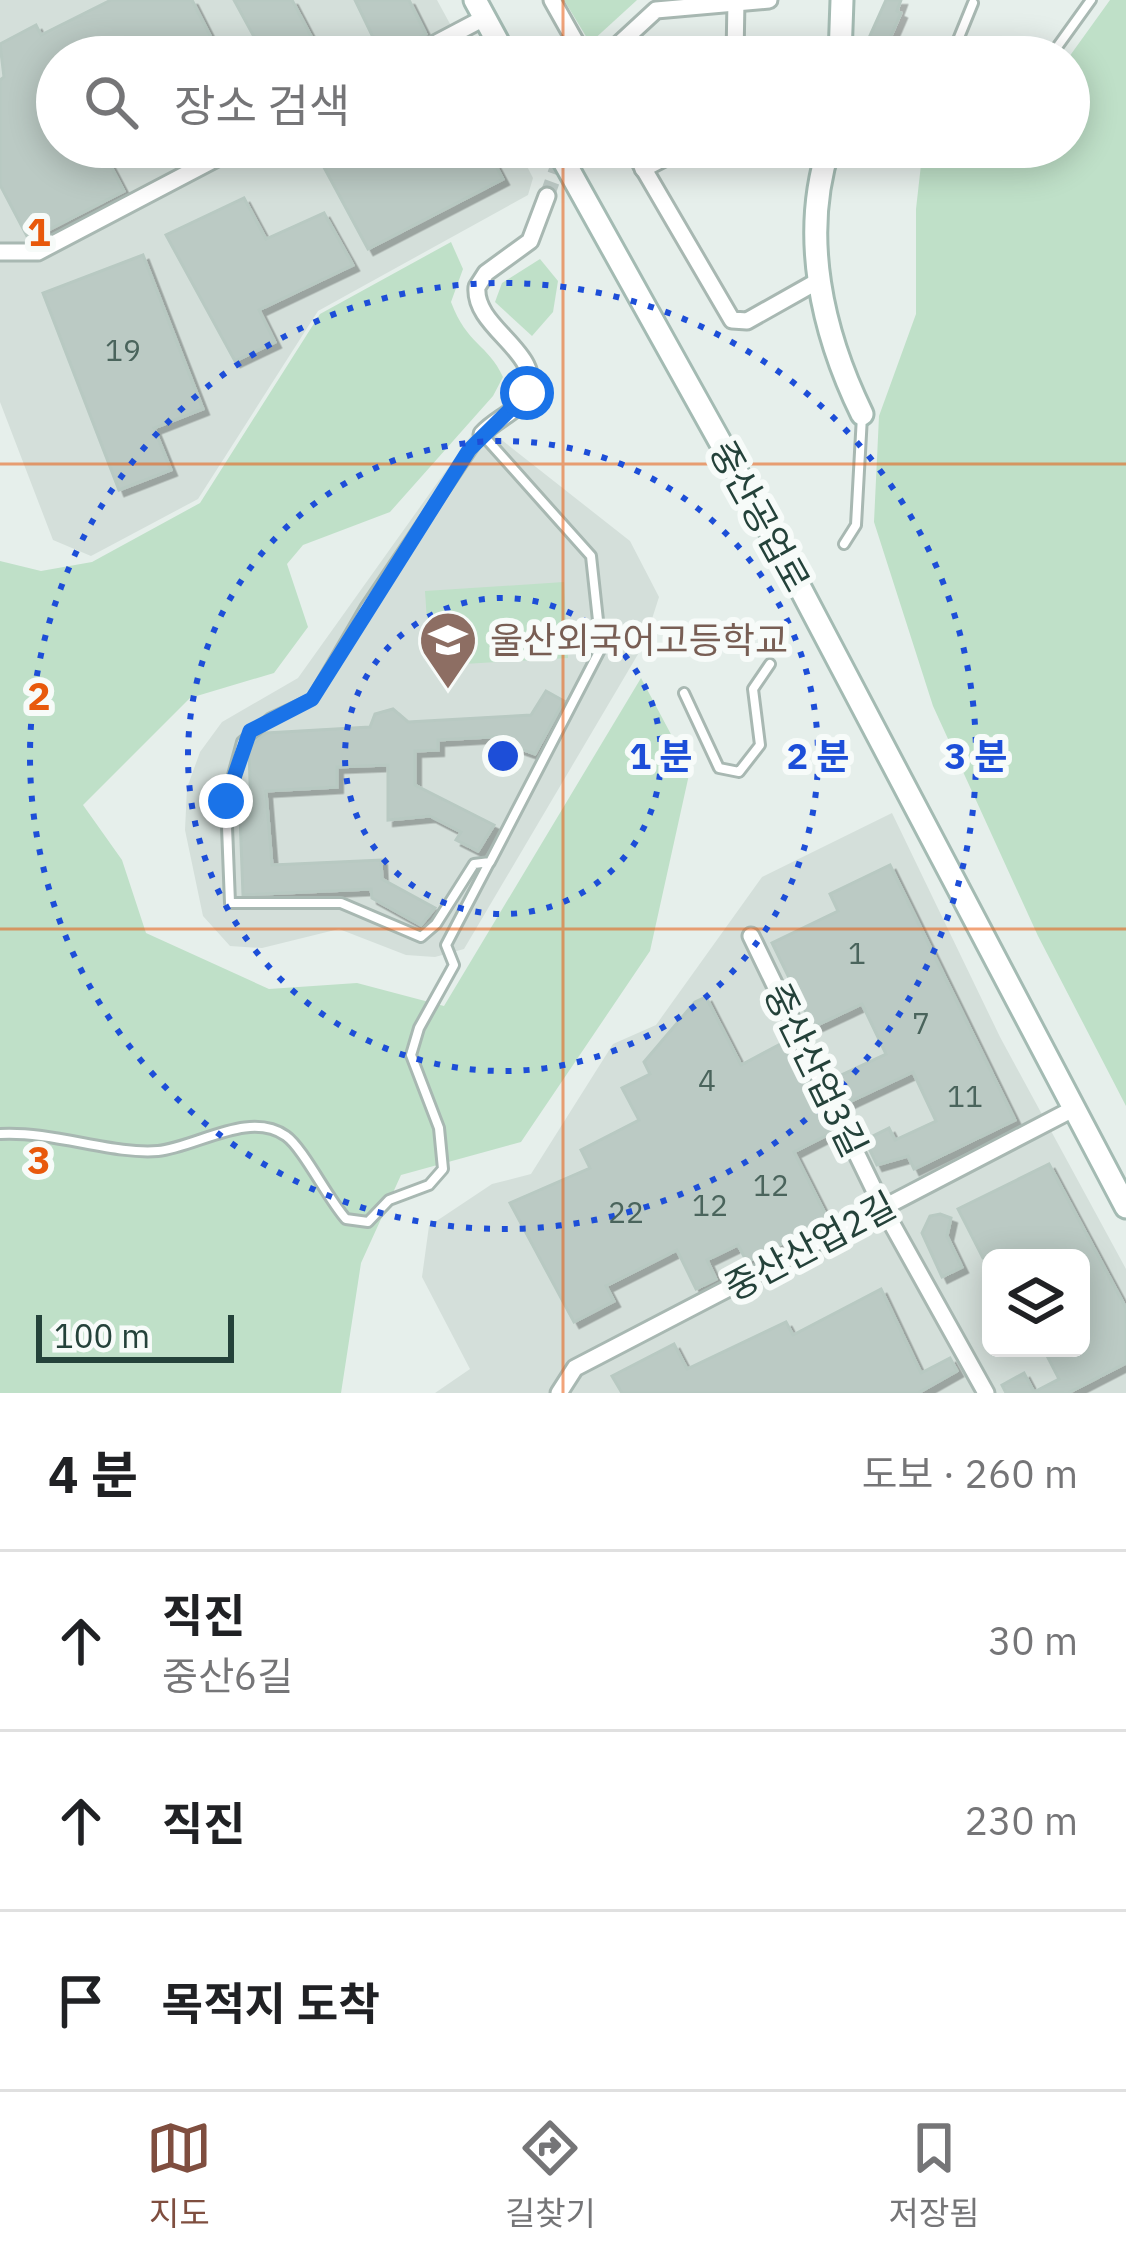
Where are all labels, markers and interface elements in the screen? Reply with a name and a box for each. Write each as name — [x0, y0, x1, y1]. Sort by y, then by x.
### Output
search box — [36, 36, 1090, 168]
icon: search — [78, 69, 144, 135]
text: 장소 검색 — [174, 76, 350, 134]
text: 1 — [27, 206, 51, 257]
house number: 19 — [105, 330, 141, 369]
route start — [500, 366, 554, 420]
street label: 중산공업로 — [700, 432, 821, 600]
school or university icon: 울산외국어고등학교 — [417, 609, 479, 691]
place label: 울산외국어고등학교 — [490, 616, 788, 663]
text: 2 — [27, 670, 51, 721]
text: 1 분 — [629, 732, 693, 779]
text: 2 분 — [786, 732, 850, 779]
text: 3 분 — [944, 732, 1008, 779]
centre of rings — [482, 735, 524, 777]
route end — [199, 774, 253, 828]
house number: 1 — [848, 933, 866, 972]
street label: 중산산업3길 — [754, 975, 879, 1164]
house number: 7 — [912, 1003, 930, 1042]
house number: 4 — [698, 1060, 716, 1099]
house number: 11 — [947, 1076, 983, 1115]
text: 3 — [27, 1134, 51, 1185]
house number: 12 — [753, 1165, 789, 1204]
street label: 중산산업2길 — [716, 1181, 903, 1310]
house number: 12 — [692, 1185, 728, 1224]
house number: 22 — [608, 1192, 644, 1231]
map controls — [982, 1249, 1090, 1357]
button: layers — [982, 1249, 1090, 1357]
scale bar — [36, 1309, 234, 1362]
text: 100 m — [54, 1314, 150, 1357]
text: 4 분 — [48, 1441, 138, 1507]
text: 도보 · 260 m — [862, 1448, 1078, 1499]
text: 직진 — [162, 1586, 245, 1644]
icon: ahead — [48, 1608, 114, 1674]
text: 30 m — [988, 1615, 1078, 1666]
text: 중산6길 — [162, 1650, 293, 1701]
icon: ahead — [48, 1788, 114, 1854]
text: 직진 — [162, 1794, 245, 1852]
text: 230 m — [965, 1795, 1078, 1846]
icon: arrive — [48, 1968, 114, 2034]
text: 목적지 도착 — [162, 1974, 380, 2032]
tab: 지도 — [146, 2115, 212, 2235]
tab: 길찾기 — [505, 2115, 596, 2235]
tab: 저장됨 — [889, 2115, 980, 2235]

